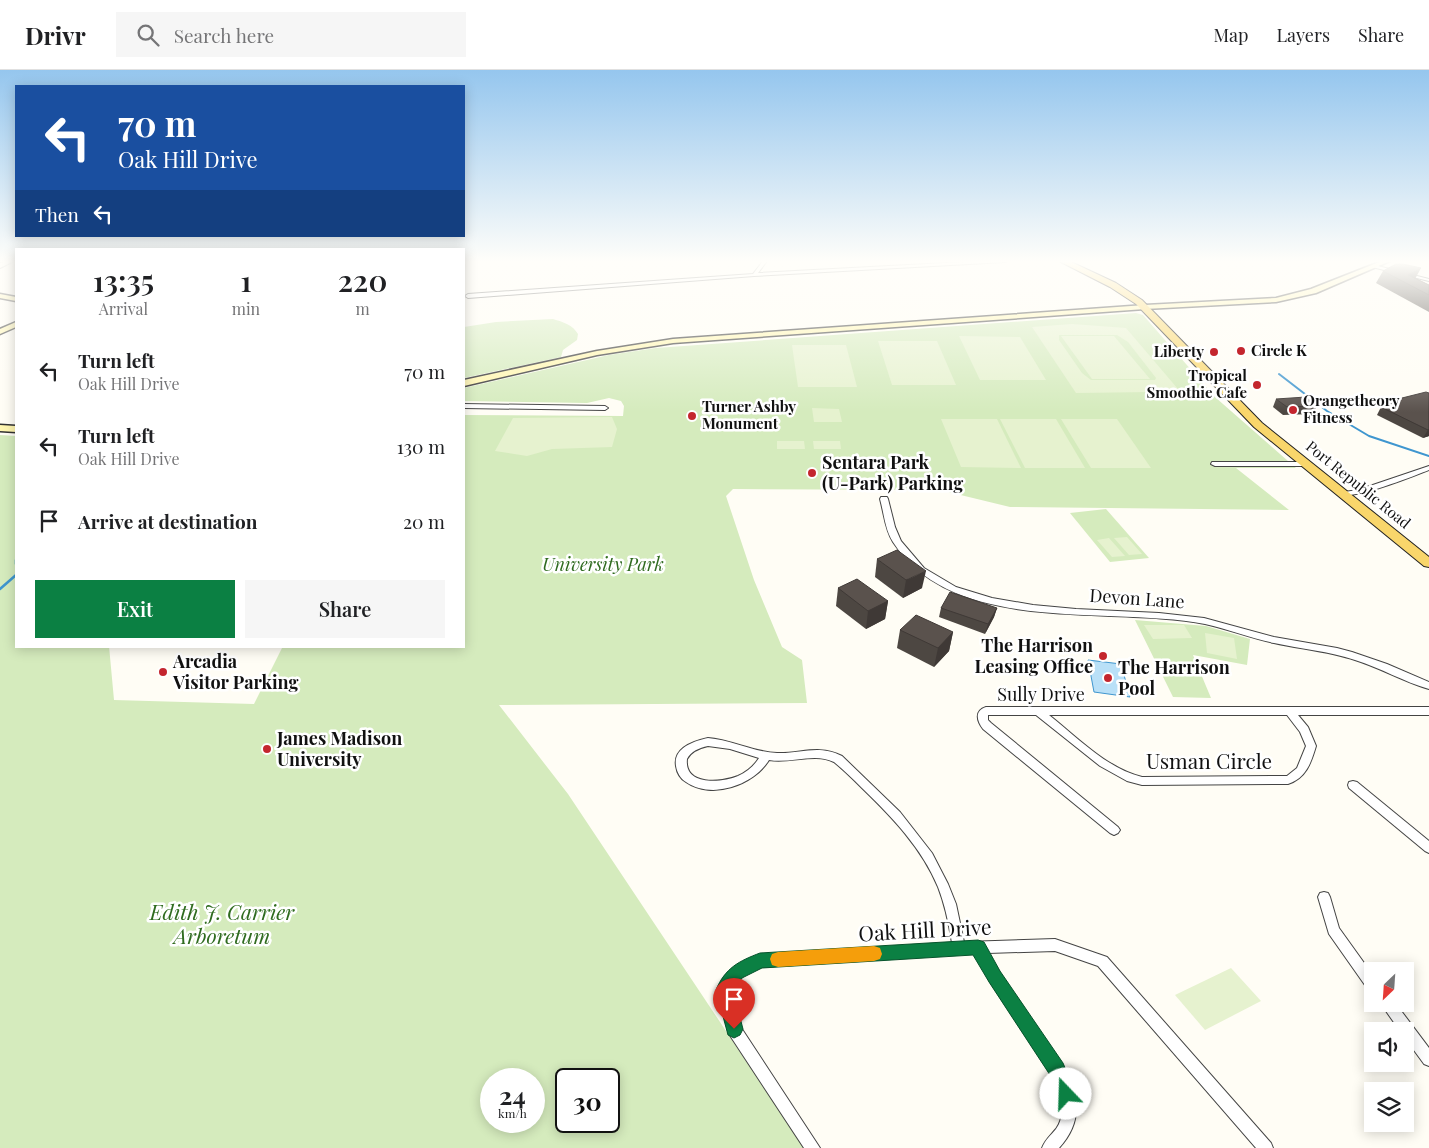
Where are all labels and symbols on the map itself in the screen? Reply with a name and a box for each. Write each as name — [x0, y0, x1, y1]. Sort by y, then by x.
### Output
place label: Circle K — [1251, 340, 1307, 360]
place label: Liberty — [1154, 341, 1204, 361]
marker: Circle K — [1235, 345, 1247, 357]
marker: Liberty — [1208, 346, 1220, 358]
place label: Tropical Smoothie Cafe — [1147, 365, 1247, 402]
marker: Tropical Smoothie Cafe — [1251, 379, 1263, 391]
place label: Orangetheory Fitness — [1303, 390, 1400, 427]
place label: Turner Ashby Monument — [702, 396, 796, 433]
marker: Orangetheory Fitness — [1287, 404, 1299, 416]
marker: Turner Ashby Monument — [686, 410, 698, 422]
street label: Port Republic Road — [1302, 436, 1415, 533]
place label: Sentara Park (U-Park) Parking — [822, 450, 963, 495]
marker: Sentara Park (U-Park) Parking — [806, 467, 818, 479]
park label: University Park — [542, 552, 664, 576]
street label: Devon Lane — [1089, 583, 1185, 613]
place label: The Harrison Leasing Office — [975, 633, 1093, 678]
place label: Arcadia Visitor Parking — [172, 649, 299, 694]
marker: The Harrison Leasing Office — [1097, 650, 1109, 662]
place label: The Harrison Pool — [1118, 655, 1230, 700]
marker: Arcadia Visitor Parking — [157, 666, 169, 678]
marker: The Harrison Pool — [1102, 672, 1114, 684]
street label: Sully Drive — [997, 682, 1085, 706]
place label: James Madison University — [276, 726, 402, 771]
marker: James Madison University — [261, 743, 273, 755]
street label: Usman Circle — [1146, 746, 1272, 774]
park label: Edith J. Carrier Arboretum — [149, 897, 295, 949]
street label: Oak Hill Drive — [858, 912, 992, 946]
north arrow — [1364, 962, 1414, 1012]
pin — [713, 978, 755, 1029]
position arrow — [1039, 1067, 1091, 1119]
speed limit sign: 30 — [555, 1068, 620, 1133]

